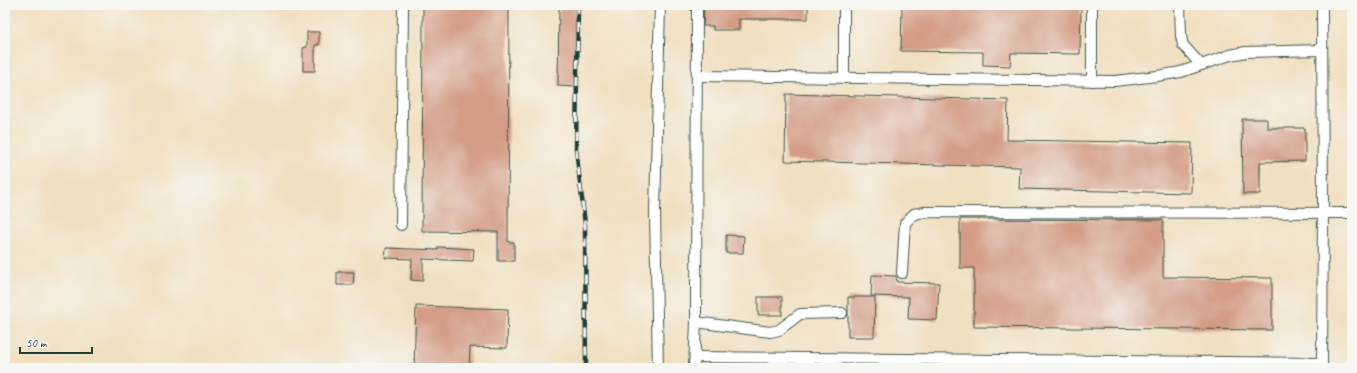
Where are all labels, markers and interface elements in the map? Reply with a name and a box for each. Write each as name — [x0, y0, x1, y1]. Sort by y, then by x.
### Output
scale bar — [20, 329, 92, 355]
text: 50 m — [26, 335, 48, 351]

